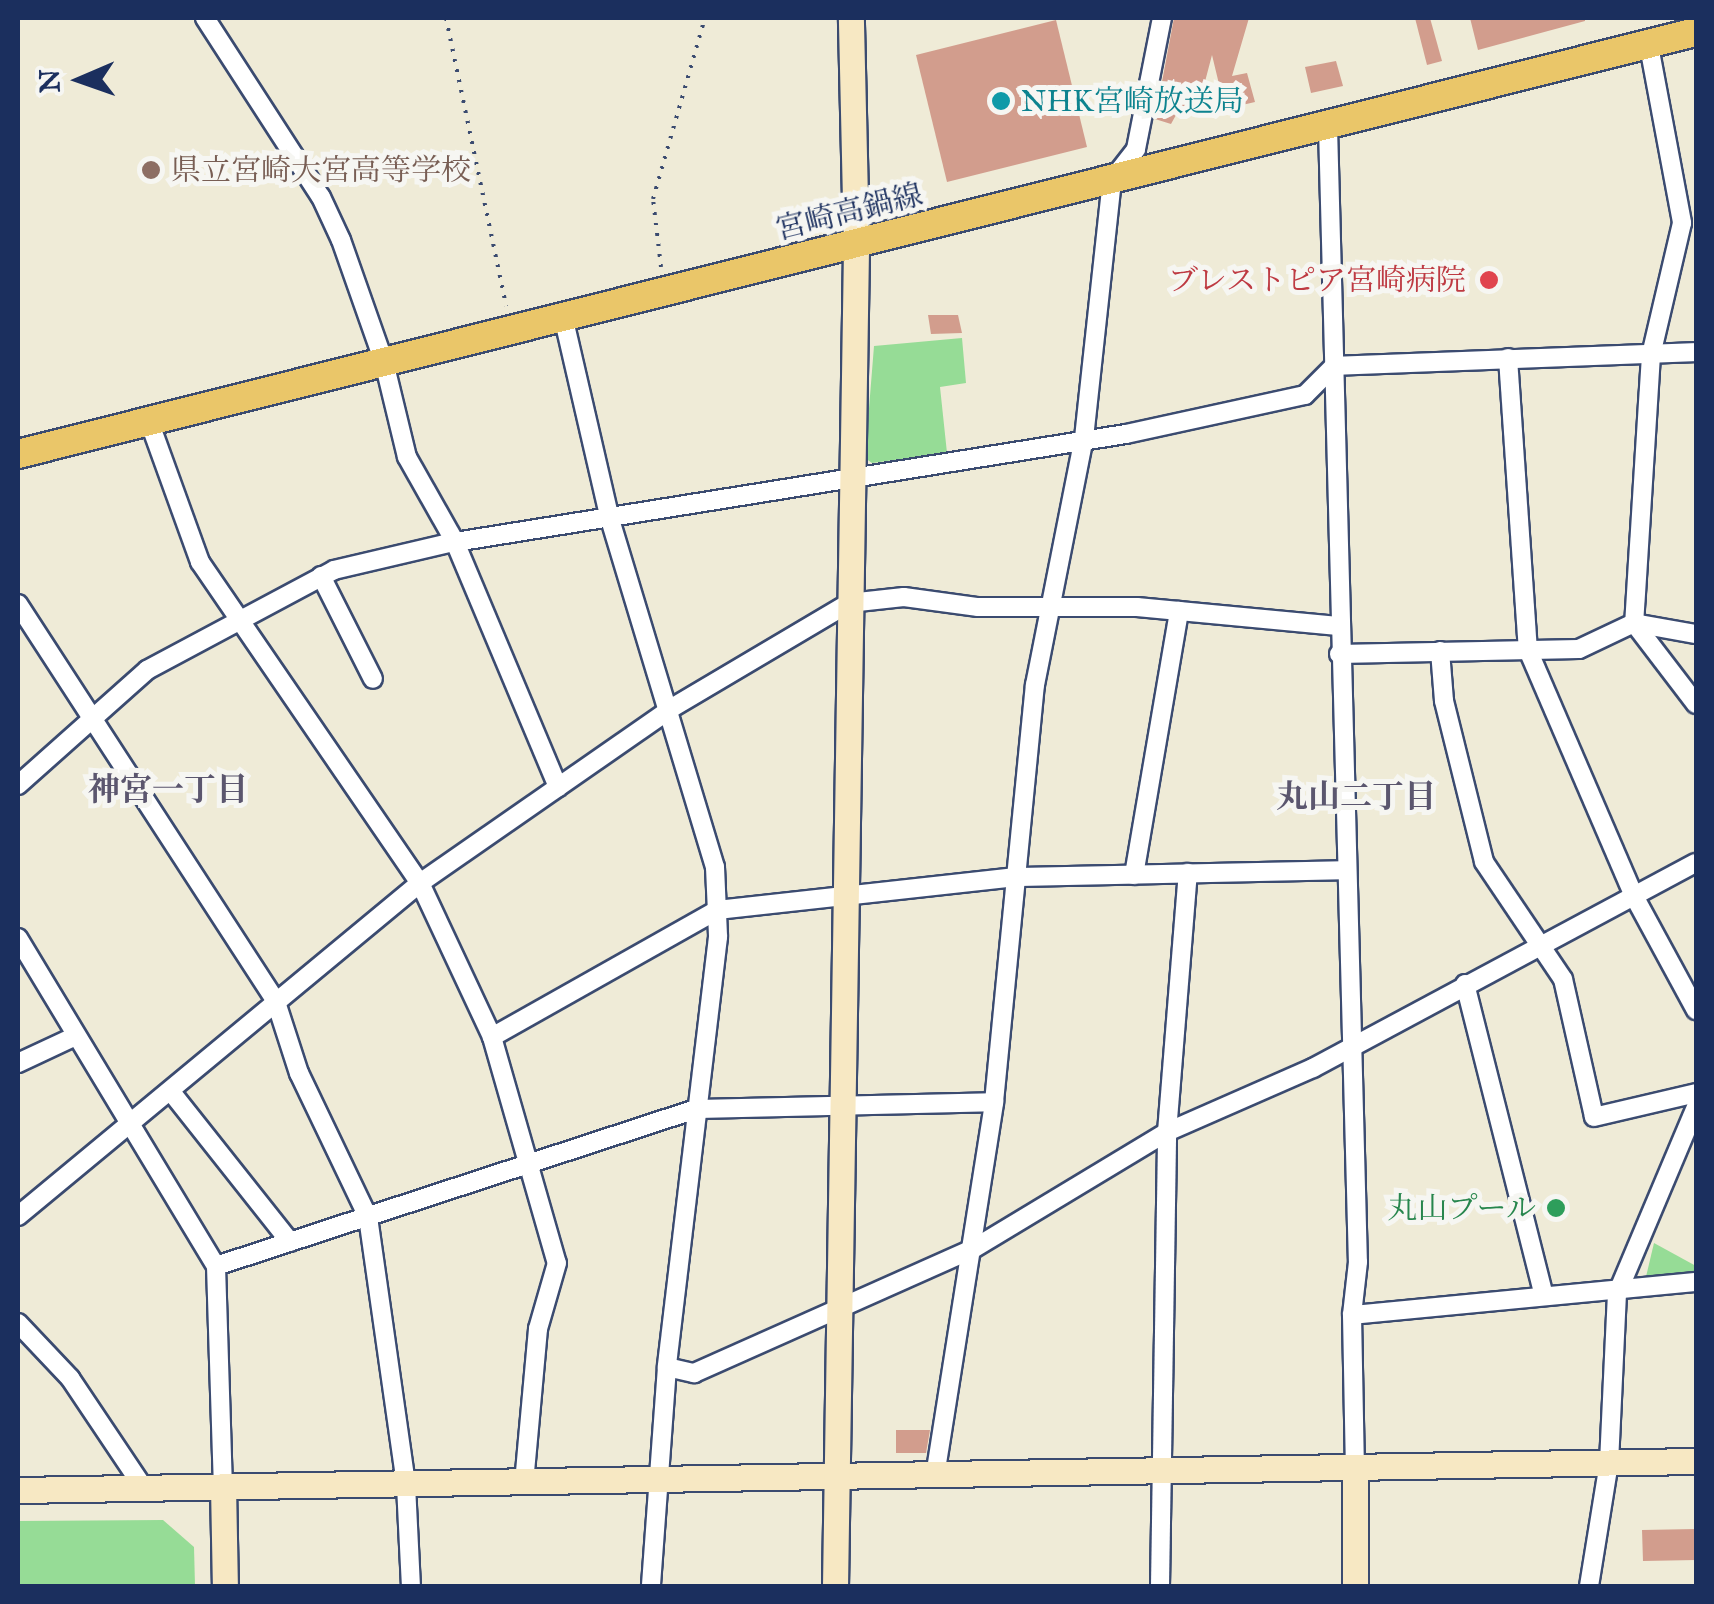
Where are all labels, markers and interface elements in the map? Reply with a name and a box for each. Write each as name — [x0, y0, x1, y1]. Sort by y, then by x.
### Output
north arrow — [30, 30, 130, 130]
text: N — [32, 69, 67, 94]
place label: NHK宮崎放送局 — [1021, 83, 1244, 119]
marker: NHK宮崎放送局 — [990, 90, 1012, 112]
place label: 県立宮崎大宮高等学校 — [171, 152, 471, 188]
marker: 県立宮崎大宮高等学校 — [140, 159, 162, 181]
street label: 宮崎高鍋線 — [772, 176, 926, 248]
place label: ブレストピア宮崎病院 — [1166, 262, 1466, 298]
marker: ブレストピア宮崎病院 — [1476, 267, 1502, 293]
district label: 神宮一丁目 — [88, 771, 248, 809]
district label: 丸山二丁目 — [1276, 778, 1436, 816]
place label: 丸山プール — [1387, 1190, 1536, 1226]
marker: 丸山プール — [1545, 1197, 1567, 1219]

